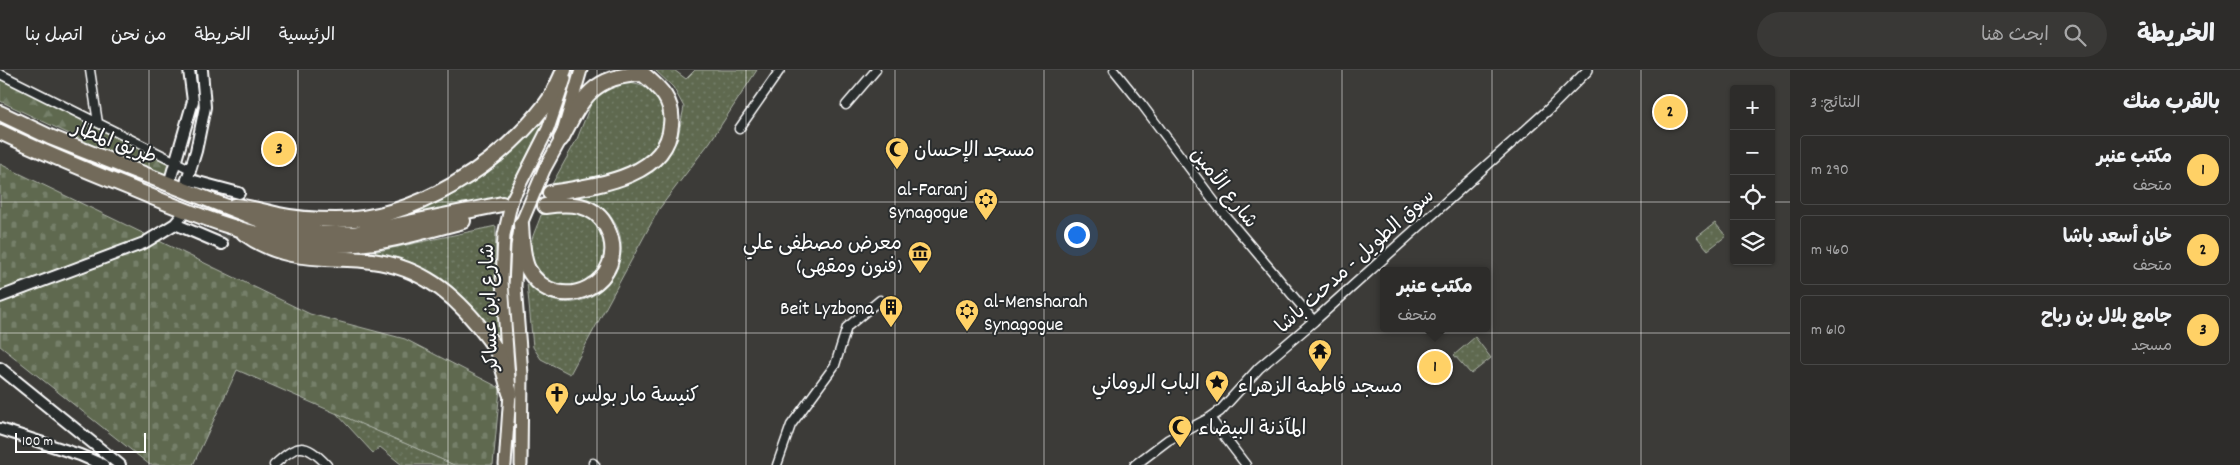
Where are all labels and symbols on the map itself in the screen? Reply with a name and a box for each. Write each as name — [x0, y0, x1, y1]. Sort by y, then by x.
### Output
pin: 2 — [1654, 93, 1686, 131]
street label: طريق المطار — [66, 114, 160, 173]
pin: 3 — [263, 130, 295, 168]
mosque icon: مسجد الإحسان — [884, 136, 910, 170]
place label: مسجد الإحسان — [914, 138, 1035, 166]
street label: شارع الأمين — [1182, 141, 1265, 235]
place label: al-Faranj Synagogue — [889, 177, 968, 228]
street label: سوق الطويل - مدحت باشا — [1270, 183, 1442, 341]
synagogue icon: al-Faranj Synagogue — [973, 187, 999, 221]
your location — [1064, 222, 1090, 248]
place label: معرض مصطفى علي (فنون ومقهى) — [743, 231, 902, 282]
museum icon: معرض مصطفى علي (فنون ومقهى) — [907, 240, 933, 274]
street label: شارع ابن عساكر — [475, 243, 507, 373]
place label: al-Mensharah Synagogue — [984, 289, 1088, 340]
building icon: Beit Lyzbona — [878, 294, 904, 328]
place label: Beit Lyzbona — [780, 296, 875, 324]
synagogue icon: al-Mensharah Synagogue — [954, 298, 980, 332]
temple icon: مسجد فاطمة الزهراء — [1307, 338, 1333, 372]
pin: 1 — [1419, 348, 1451, 386]
place icon: الباب الروماني — [1204, 369, 1230, 403]
place label: الباب الروماني — [1092, 371, 1200, 400]
place label: مسجد فاطمة الزهراء — [1238, 374, 1402, 402]
church icon: كنيسة مار بولس — [544, 381, 570, 415]
place label: كنيسة مار بولس — [574, 383, 699, 411]
mosque icon: المآذنة البيضاء — [1167, 414, 1193, 448]
place label: المآذنة البيضاء — [1198, 416, 1306, 444]
scale bar — [15, 430, 146, 453]

